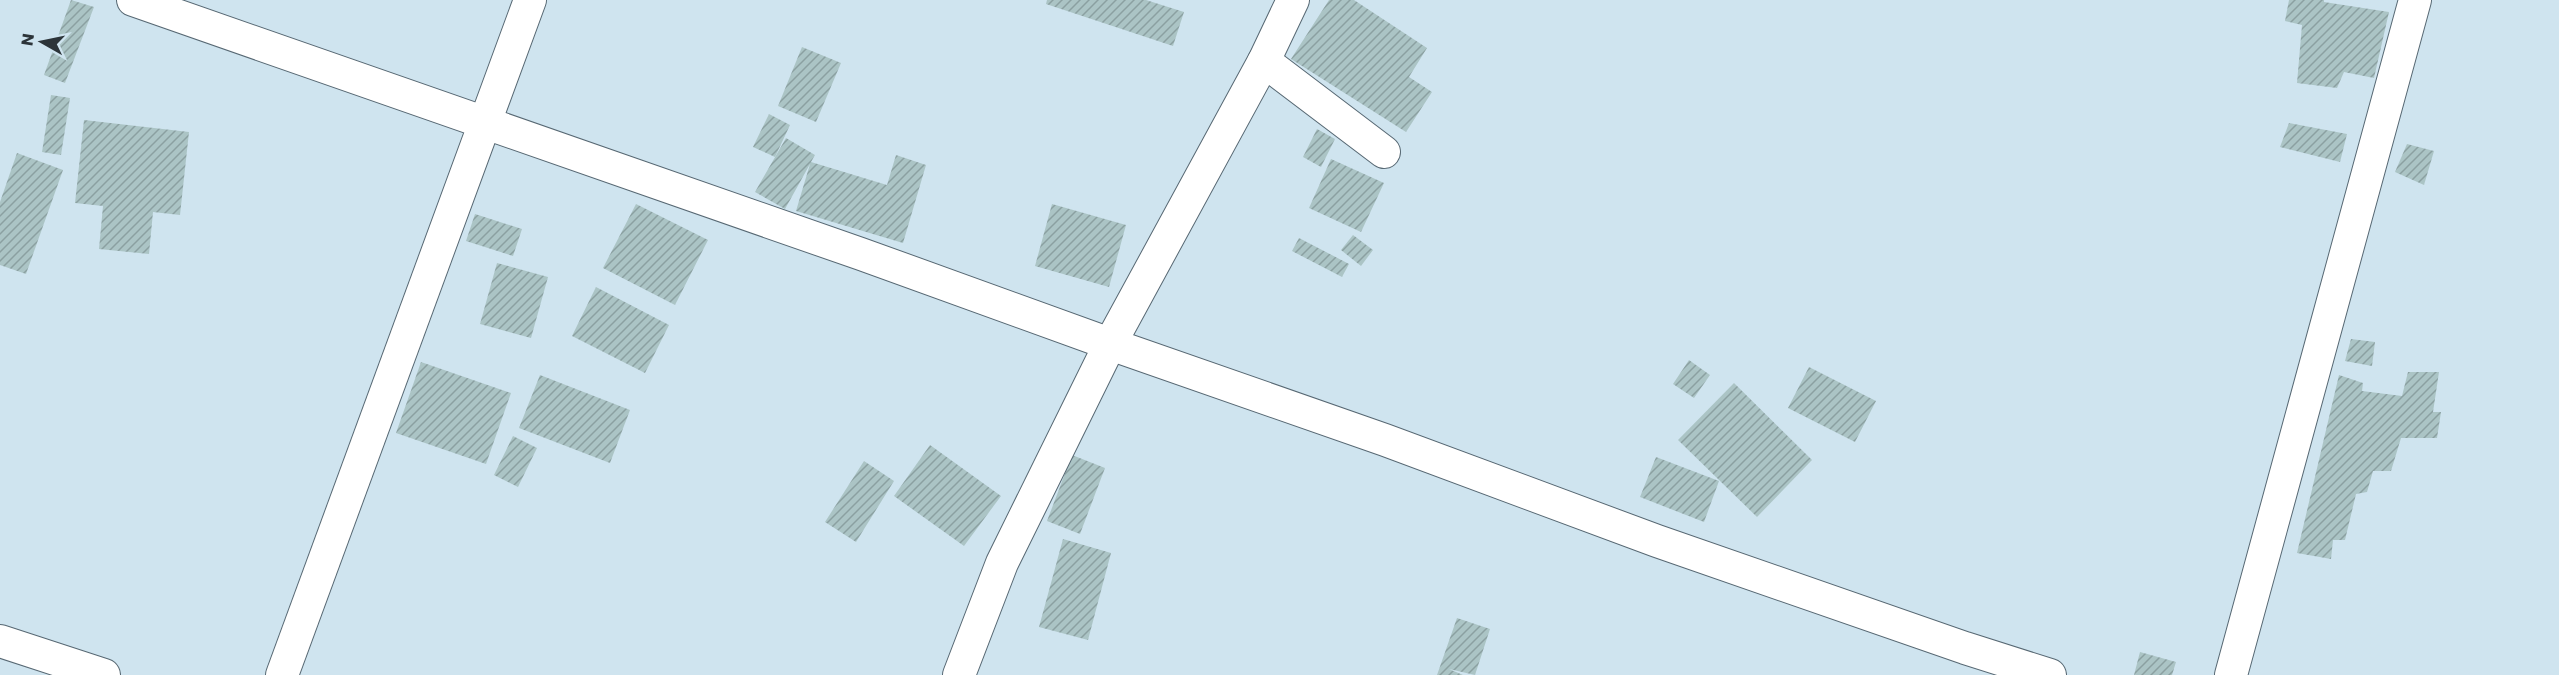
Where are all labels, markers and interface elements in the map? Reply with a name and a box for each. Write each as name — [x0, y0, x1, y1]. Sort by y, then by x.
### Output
north arrow — [12, 12, 72, 72]
text: N — [15, 32, 40, 47]

